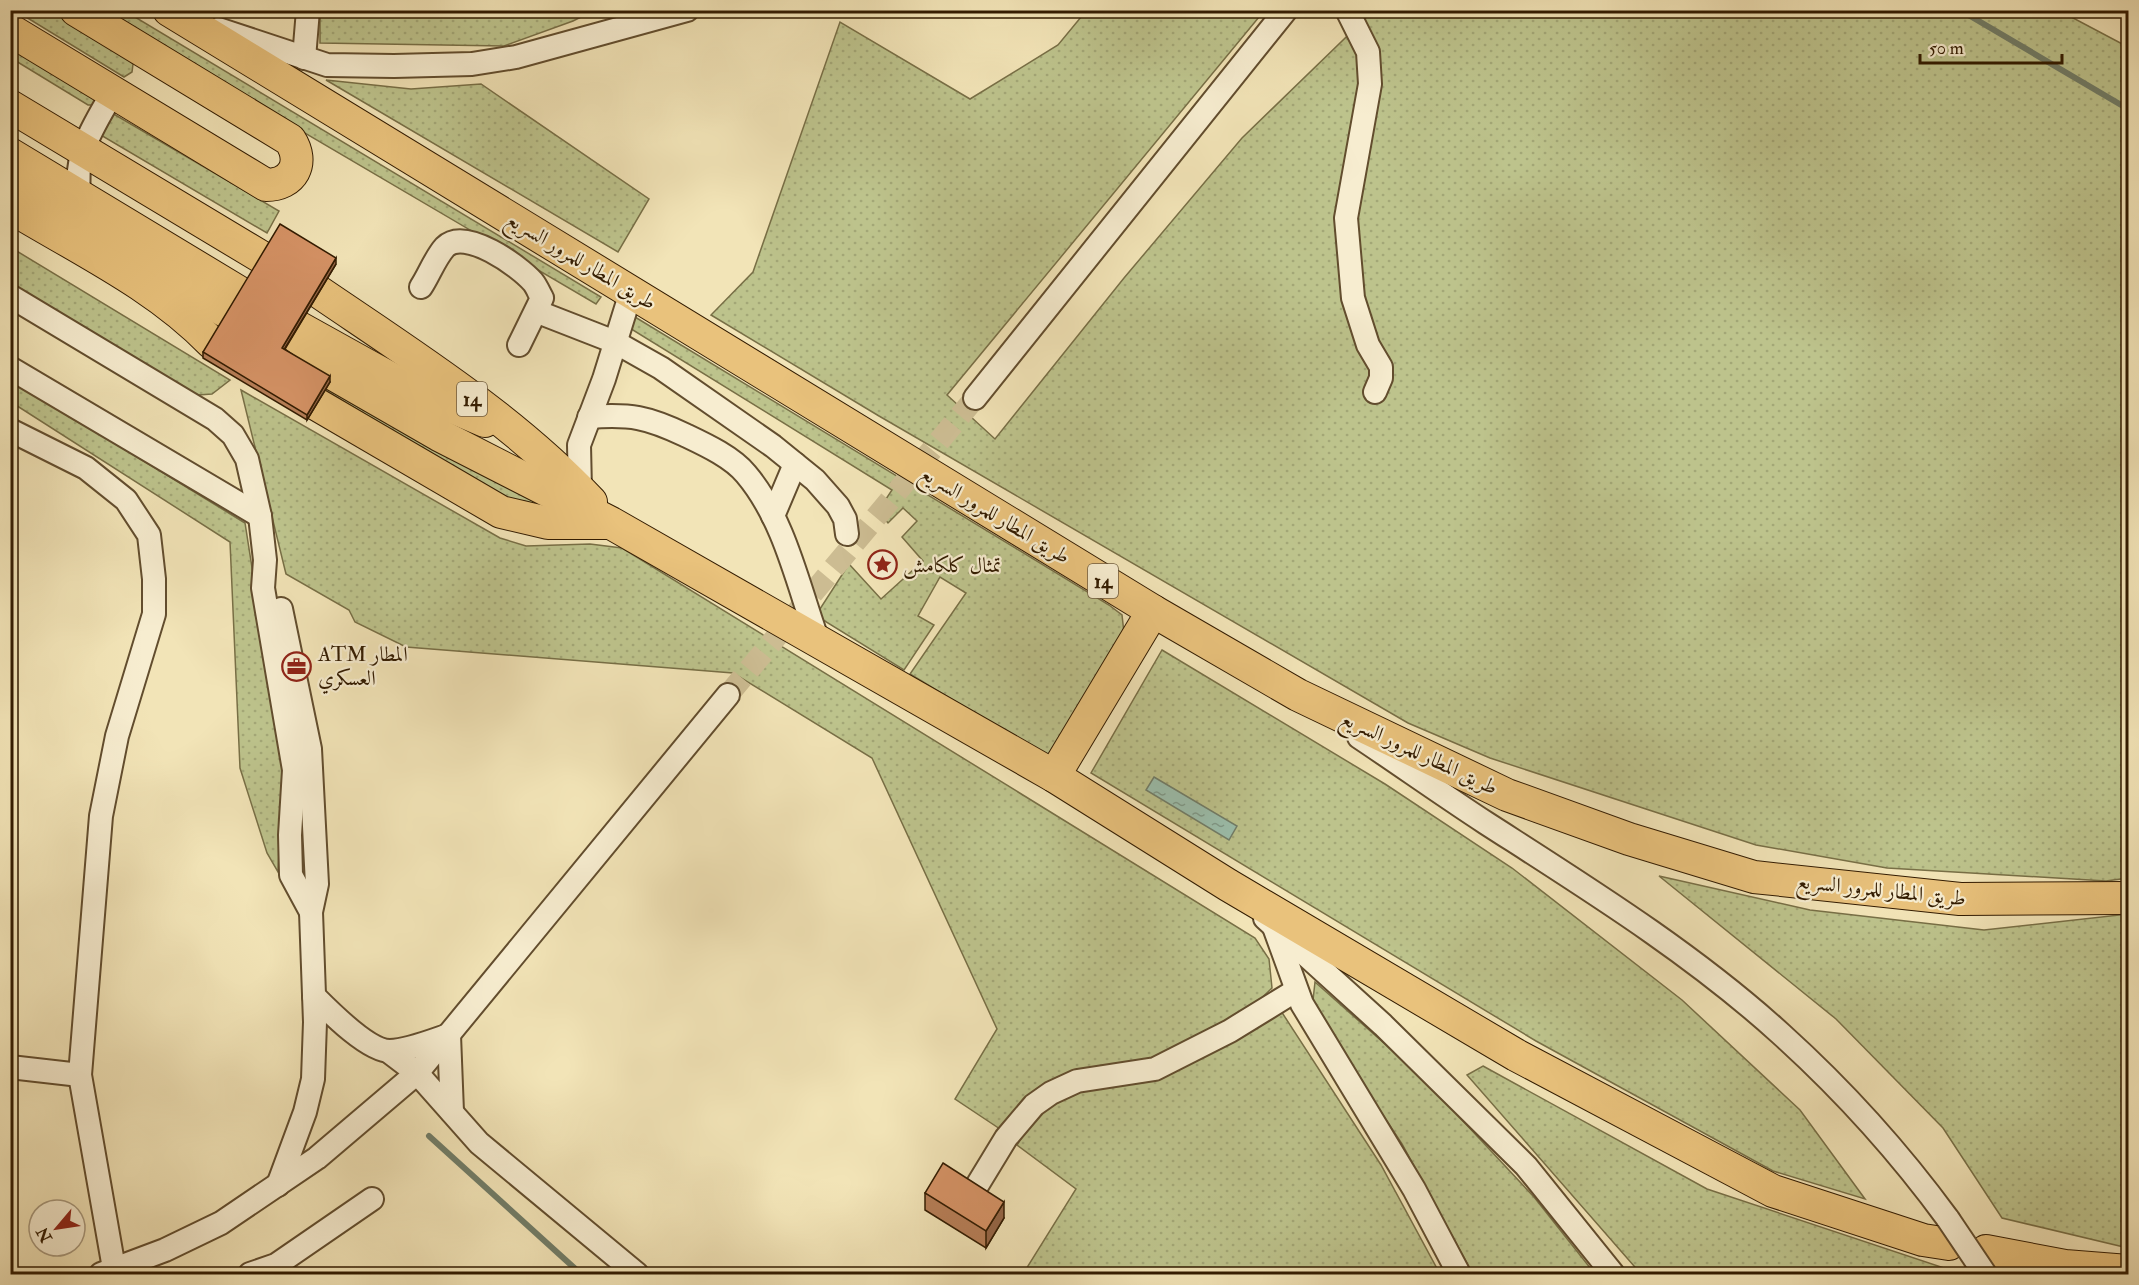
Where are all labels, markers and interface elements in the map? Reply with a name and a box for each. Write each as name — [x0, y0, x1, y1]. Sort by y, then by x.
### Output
scale bar — [1920, 27, 2062, 65]
text: 50 m — [1929, 37, 1964, 60]
street label: طريق المطار للمرور السريع — [498, 206, 661, 321]
road number: 14 — [457, 382, 487, 416]
street label: طريق المطار للمرور السريع — [912, 460, 1075, 575]
place icon: تمثال كلكامش — [866, 549, 898, 581]
place label: تمثال كلكامش — [903, 552, 1001, 579]
road number: 14 — [1088, 564, 1118, 598]
place label: ATM المطار العسكري — [317, 641, 408, 694]
office icon: ATM المطار العسكري — [281, 650, 313, 682]
street label: طريق المطار للمرور السريع — [1334, 705, 1502, 806]
street label: طريق المطار للمرور السريع — [1794, 868, 1967, 917]
north arrow — [27, 1198, 87, 1258]
text: N — [32, 1223, 57, 1247]

